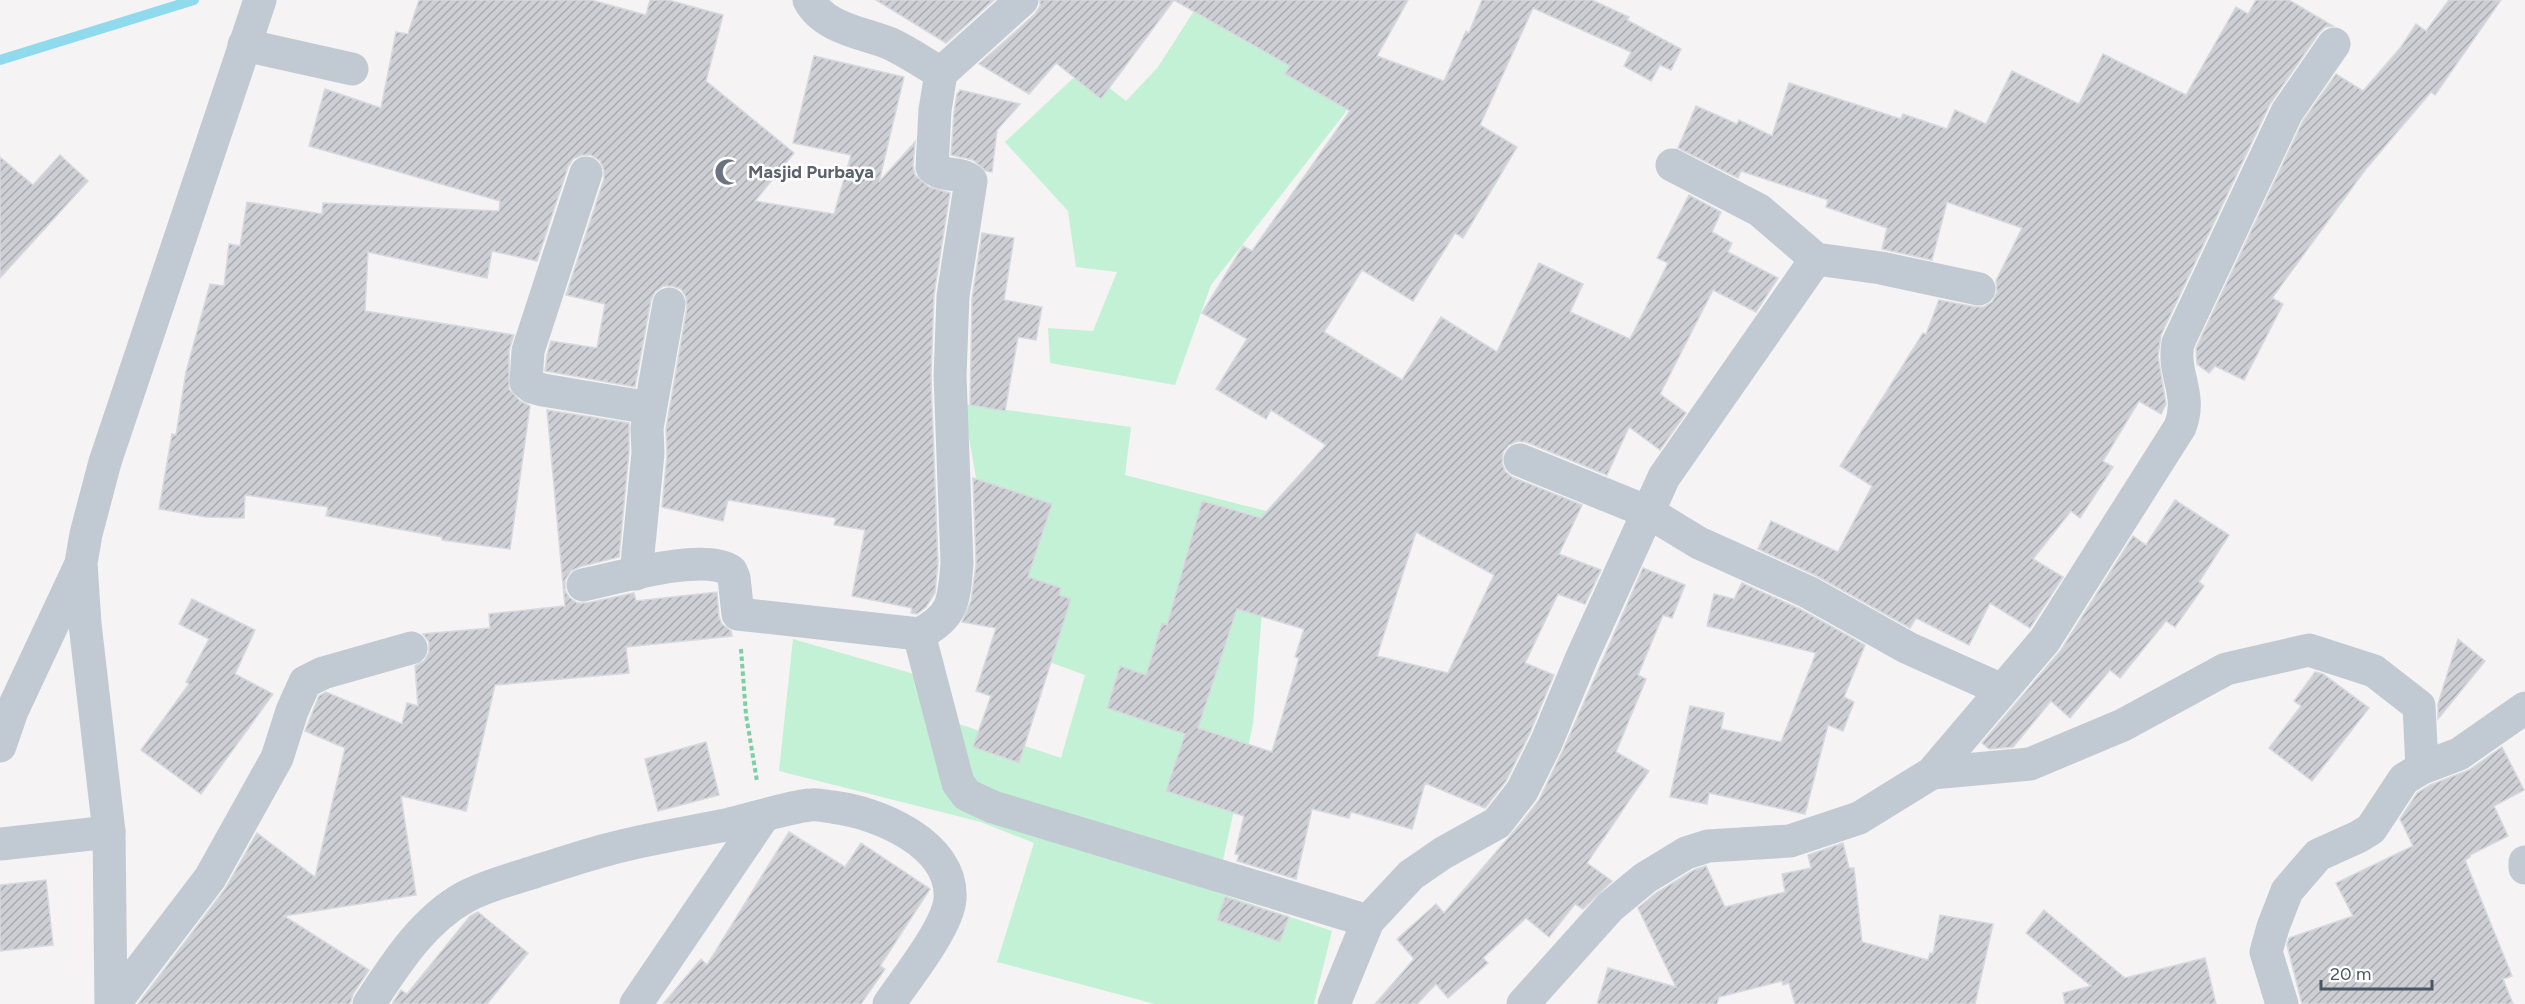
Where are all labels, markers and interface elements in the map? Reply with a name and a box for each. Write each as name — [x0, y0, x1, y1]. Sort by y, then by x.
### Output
mosque icon: Masjid Purbaya — [713, 157, 743, 187]
place label: Masjid Purbaya — [748, 161, 874, 183]
scale bar — [2321, 953, 2432, 991]
text: 20 m — [2330, 963, 2371, 985]

